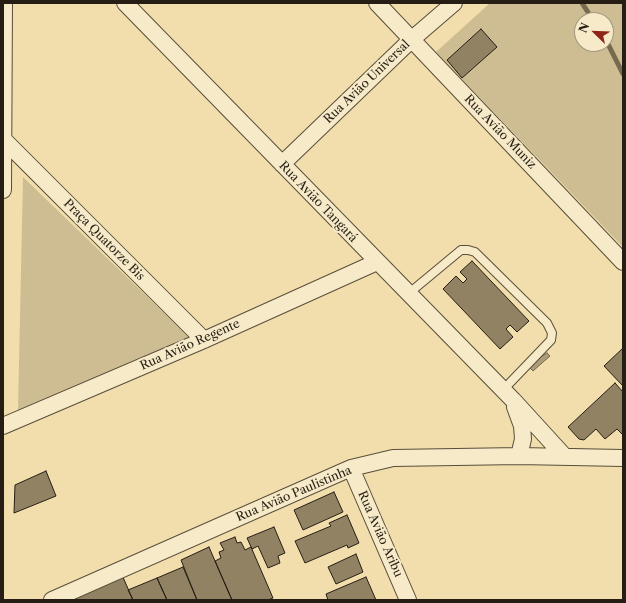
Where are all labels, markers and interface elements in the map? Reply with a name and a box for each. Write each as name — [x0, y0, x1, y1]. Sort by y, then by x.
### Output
north arrow — [574, 12, 614, 52]
text: N — [576, 21, 592, 35]
street label: Rua Avião Universal — [321, 37, 413, 127]
street label: Rua Avião Muniz — [461, 92, 539, 172]
street label: Rua Avião Tangará — [276, 159, 360, 245]
street label: Praça Quatorze Bis — [60, 196, 148, 284]
street label: Rua Avião Regente — [138, 317, 242, 373]
street label: Rua Avião Paulistinha — [234, 463, 354, 525]
street label: Rua Avião Aribu — [354, 489, 406, 579]

